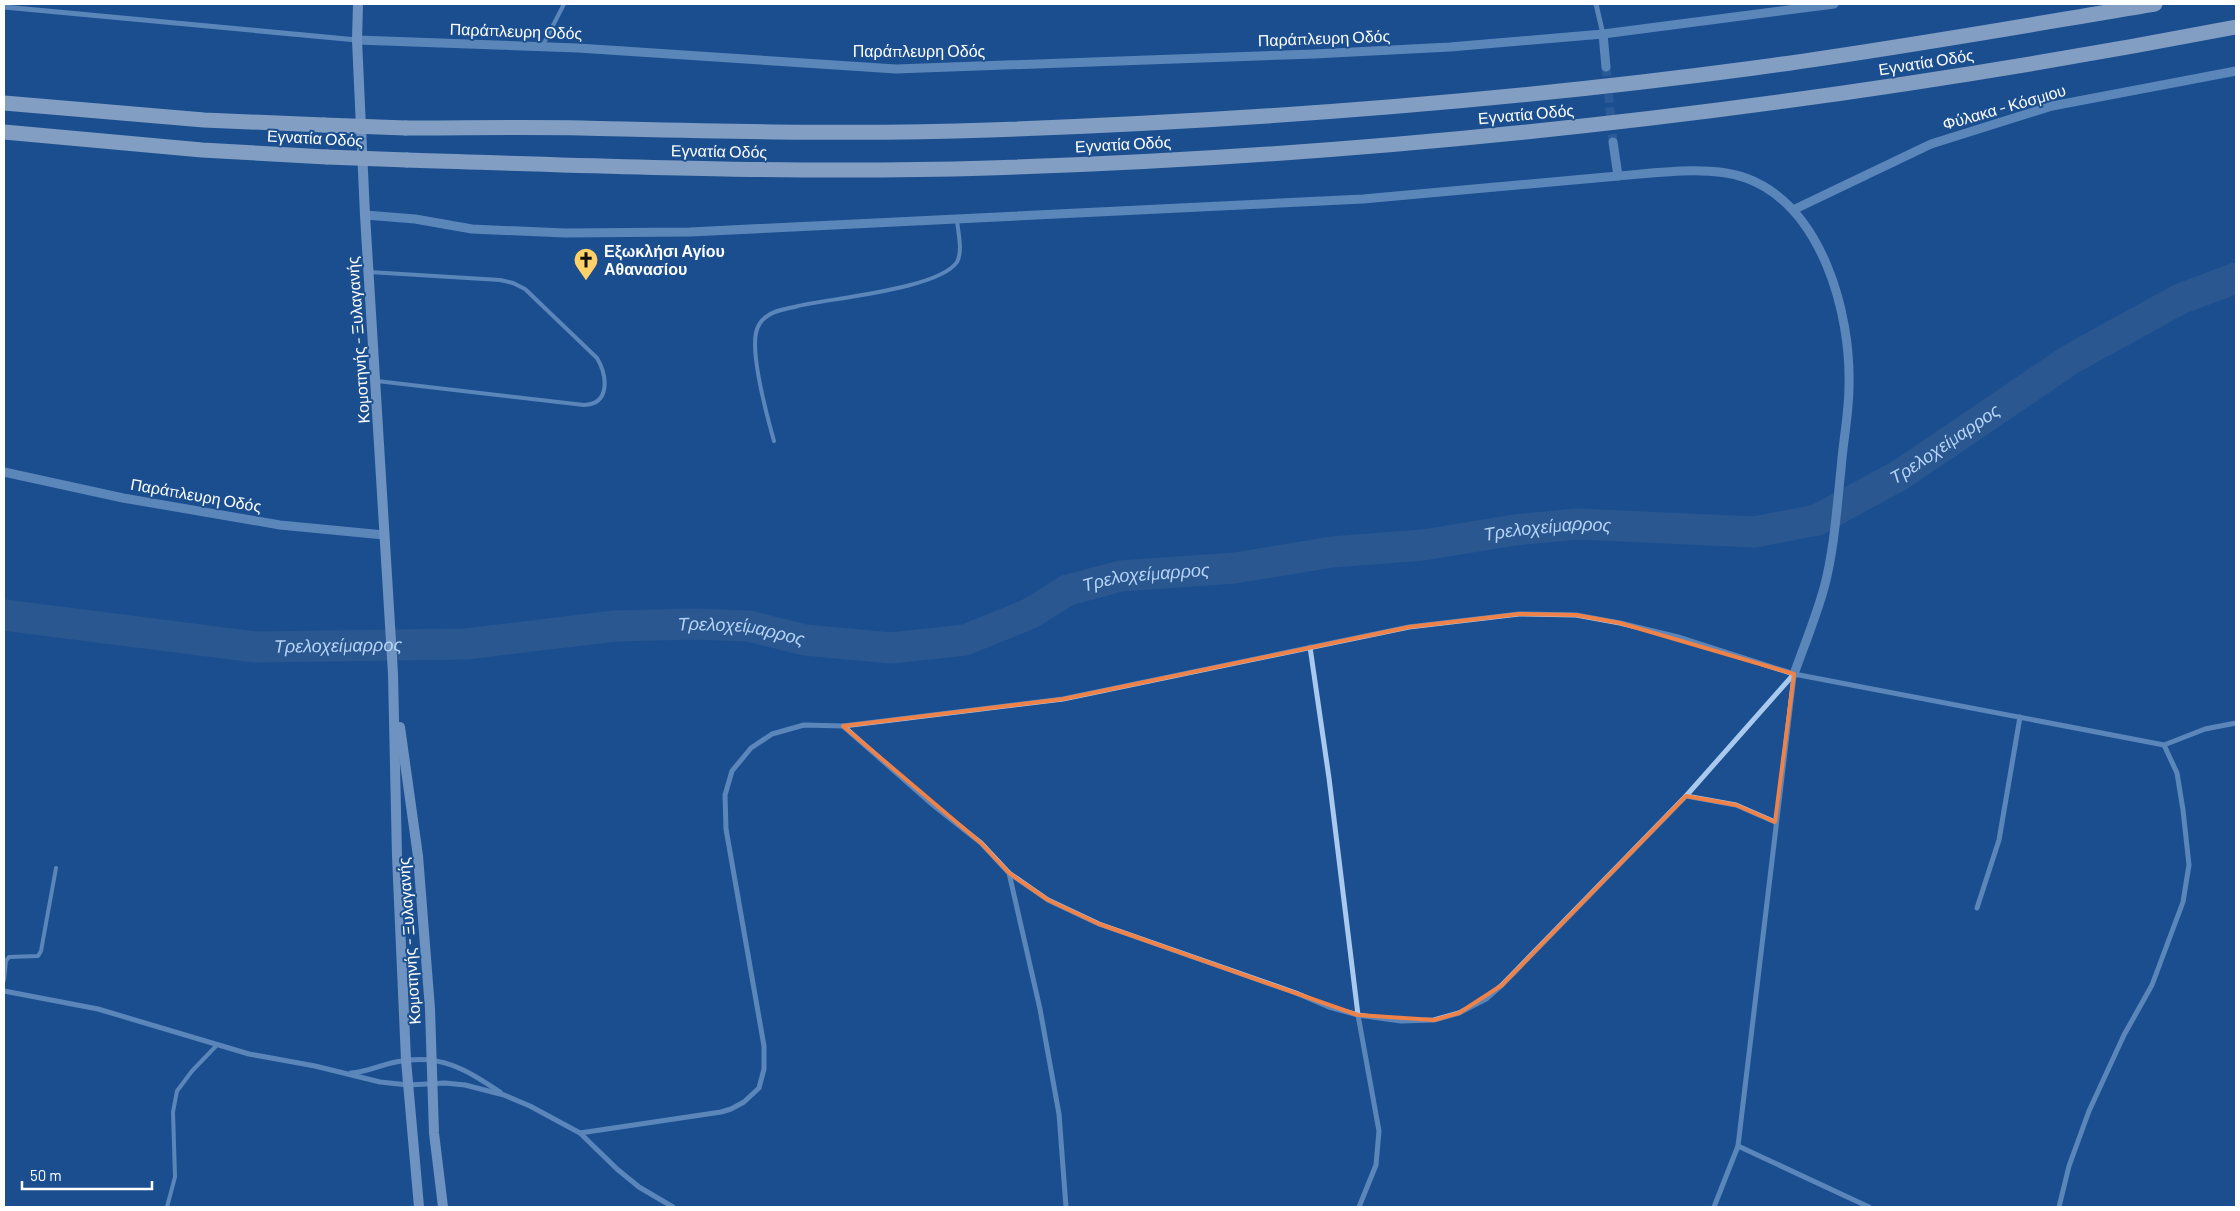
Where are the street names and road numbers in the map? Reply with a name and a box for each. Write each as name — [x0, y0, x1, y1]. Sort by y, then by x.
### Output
street label: Παράπλευρη Οδός — [449, 19, 583, 42]
street label: Παράπλευρη Οδός — [1257, 26, 1391, 49]
street label: Παράπλευρη Οδός — [853, 41, 986, 60]
street label: Εγνατία Οδός — [1877, 45, 1975, 78]
street label: Φύλακα - Κόσμιου — [1940, 80, 2068, 133]
street label: Εγνατία Οδός — [1477, 100, 1575, 127]
street label: Εγνατία Οδός — [266, 125, 364, 150]
street label: Εγνατία Οδός — [1074, 131, 1172, 156]
street label: Εγνατία Οδός — [671, 140, 768, 161]
street label: Κομοτηνής - Ξυλαγανής — [342, 256, 373, 424]
street label: Παράπλευρη Οδός — [129, 474, 263, 515]
street label: Κομοτηνής - Ξυλαγανής — [393, 857, 424, 1025]

